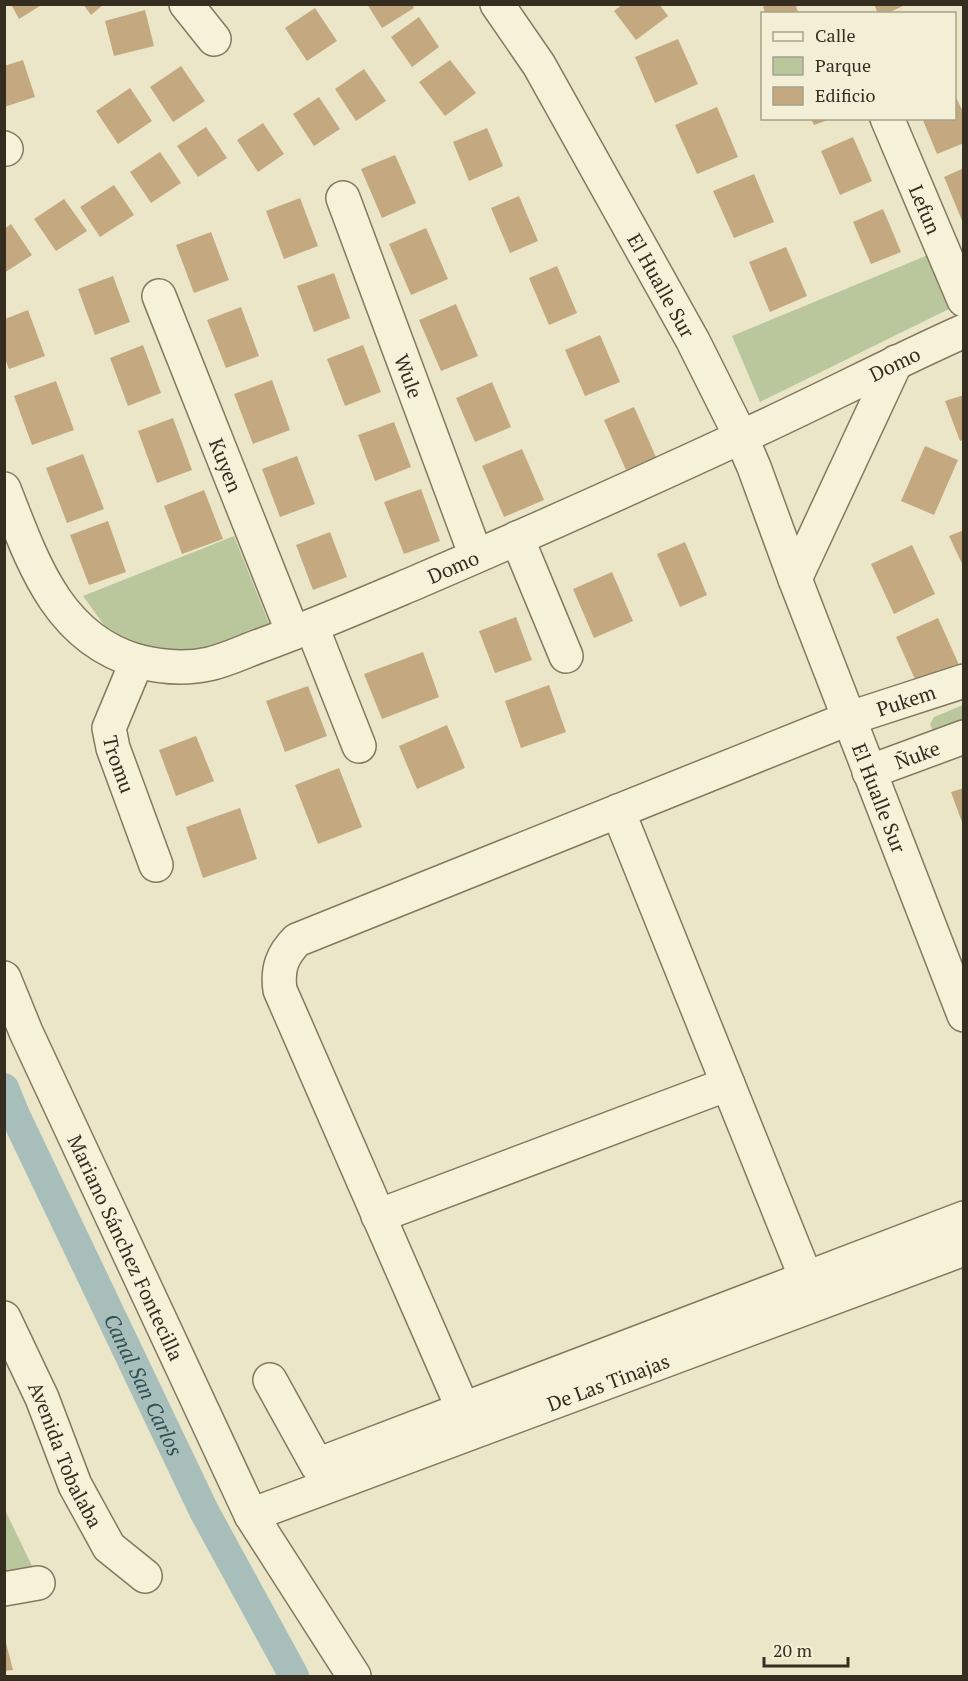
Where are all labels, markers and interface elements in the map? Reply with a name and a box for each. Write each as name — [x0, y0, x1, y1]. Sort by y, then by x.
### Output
legend — [761, 12, 956, 120]
text: Calle — [815, 23, 856, 47]
text: Parque — [815, 53, 871, 77]
text: Edificio — [815, 83, 875, 107]
street label: Lefun — [903, 180, 948, 238]
street label: El Hualle Sur — [622, 228, 702, 342]
street label: Domo — [864, 340, 924, 387]
street label: Wule — [389, 350, 430, 402]
street label: Kuyen — [203, 434, 249, 496]
street label: Domo — [423, 543, 483, 589]
street label: Pukem — [873, 678, 939, 722]
street label: Tromu — [97, 733, 142, 796]
street label: Ñuke — [890, 734, 943, 775]
street label: El Hualle Sur — [846, 739, 913, 857]
street label: Mariano Sánchez Fontecilla — [62, 1130, 191, 1365]
water label: Canal San Carlos — [98, 1309, 190, 1461]
street label: De Las Tinajas — [543, 1347, 673, 1417]
street label: Avenida Tobalaba — [23, 1377, 109, 1532]
scale bar — [764, 1630, 848, 1668]
text: 20 m — [773, 1638, 813, 1662]

